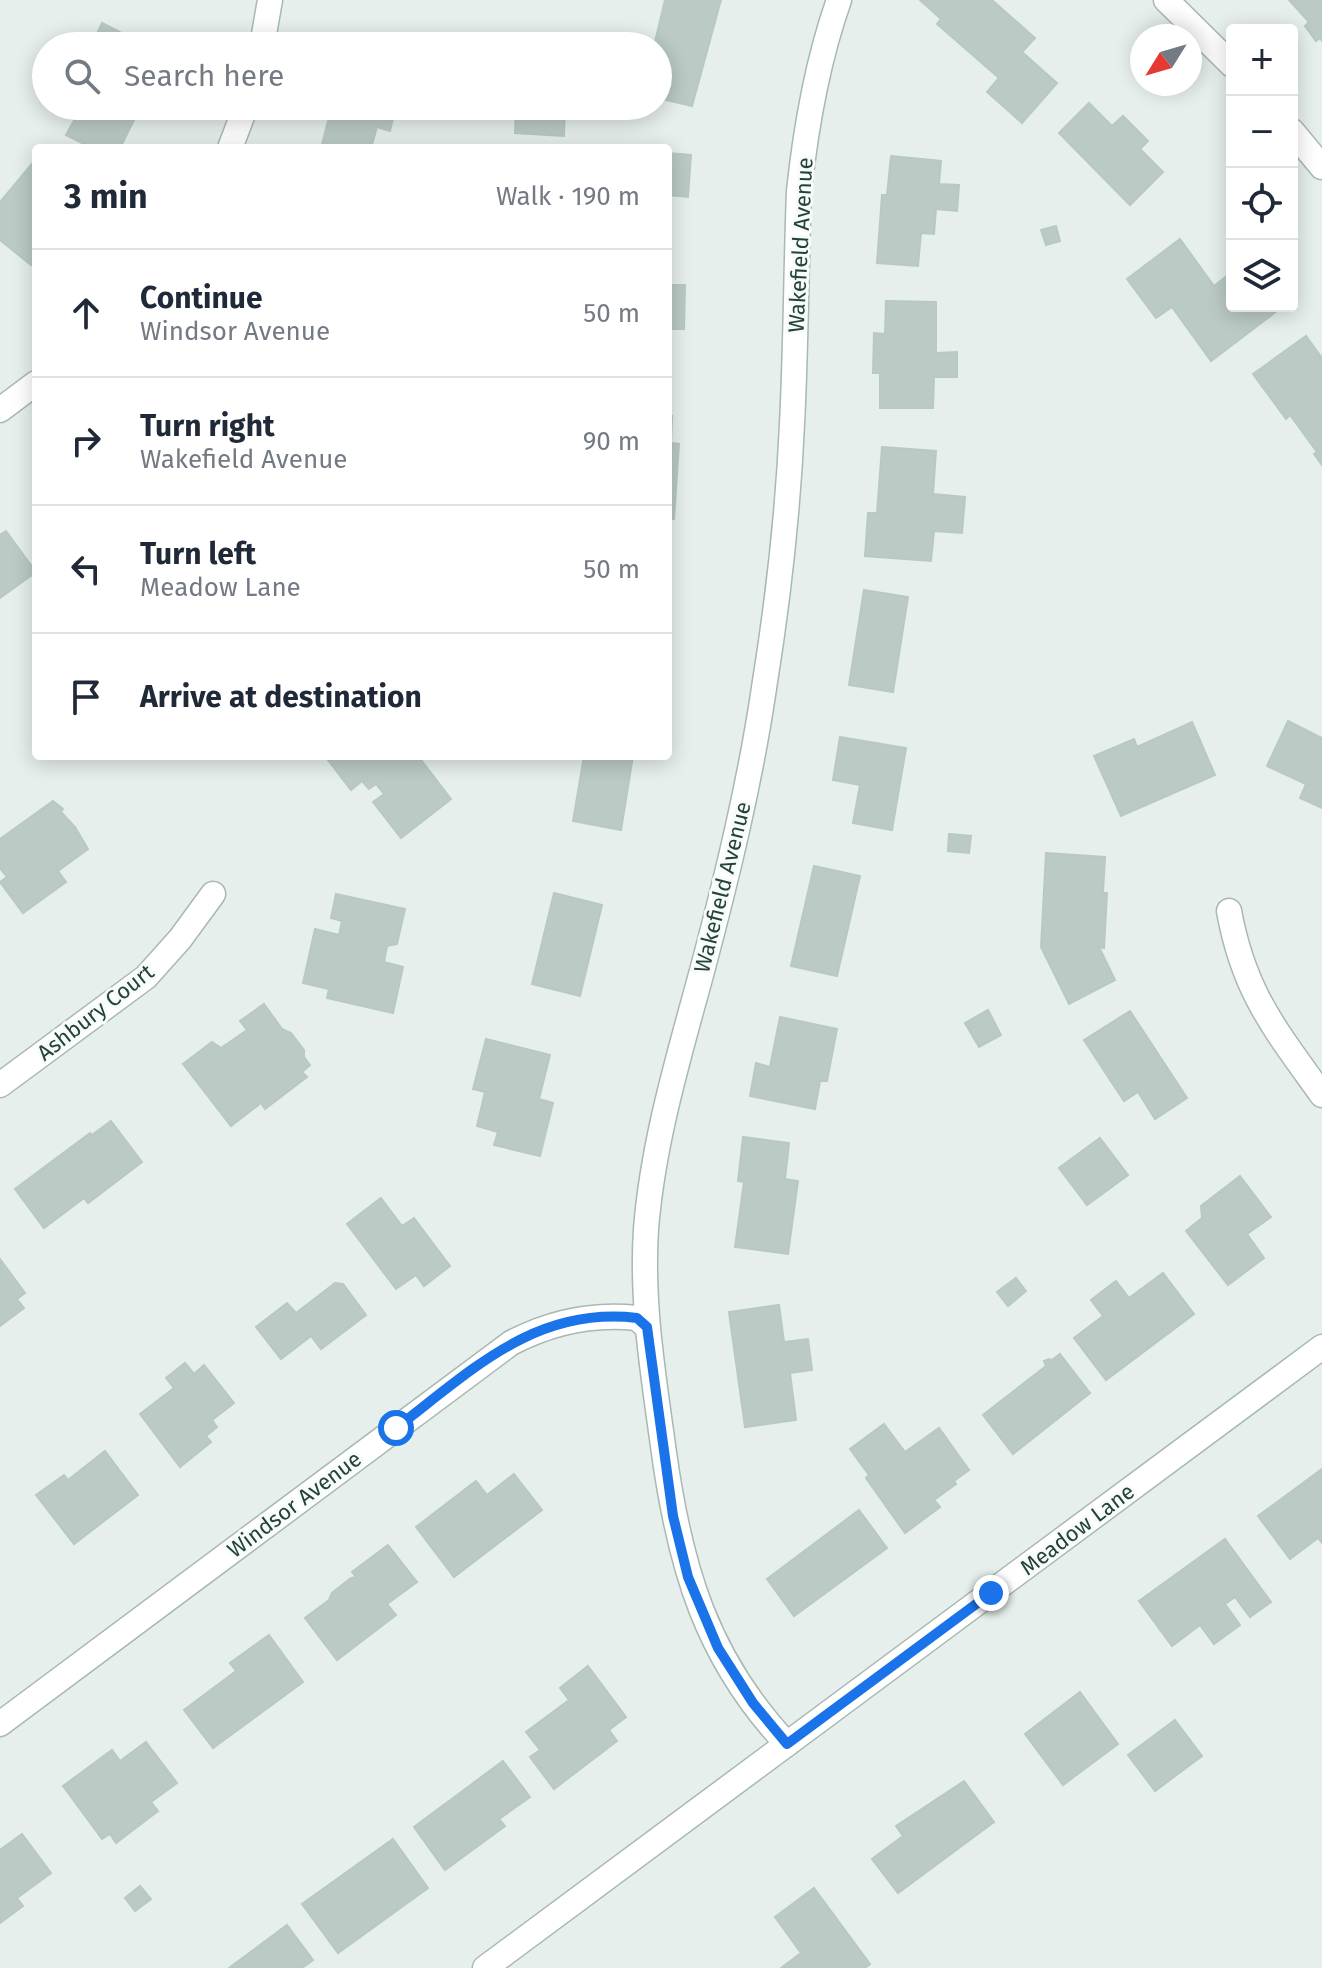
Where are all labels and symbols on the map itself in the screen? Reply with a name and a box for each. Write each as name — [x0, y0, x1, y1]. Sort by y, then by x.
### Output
north arrow — [1130, 24, 1202, 96]
street label: Wakefield Avenue — [782, 157, 819, 333]
street label: Wakefield Avenue — [688, 799, 757, 976]
street label: Ashbury Court — [32, 958, 159, 1066]
route start — [378, 1410, 414, 1446]
street label: Windsor Avenue — [222, 1445, 367, 1564]
street label: Meadow Lane — [1015, 1478, 1140, 1581]
route end — [973, 1575, 1009, 1611]

